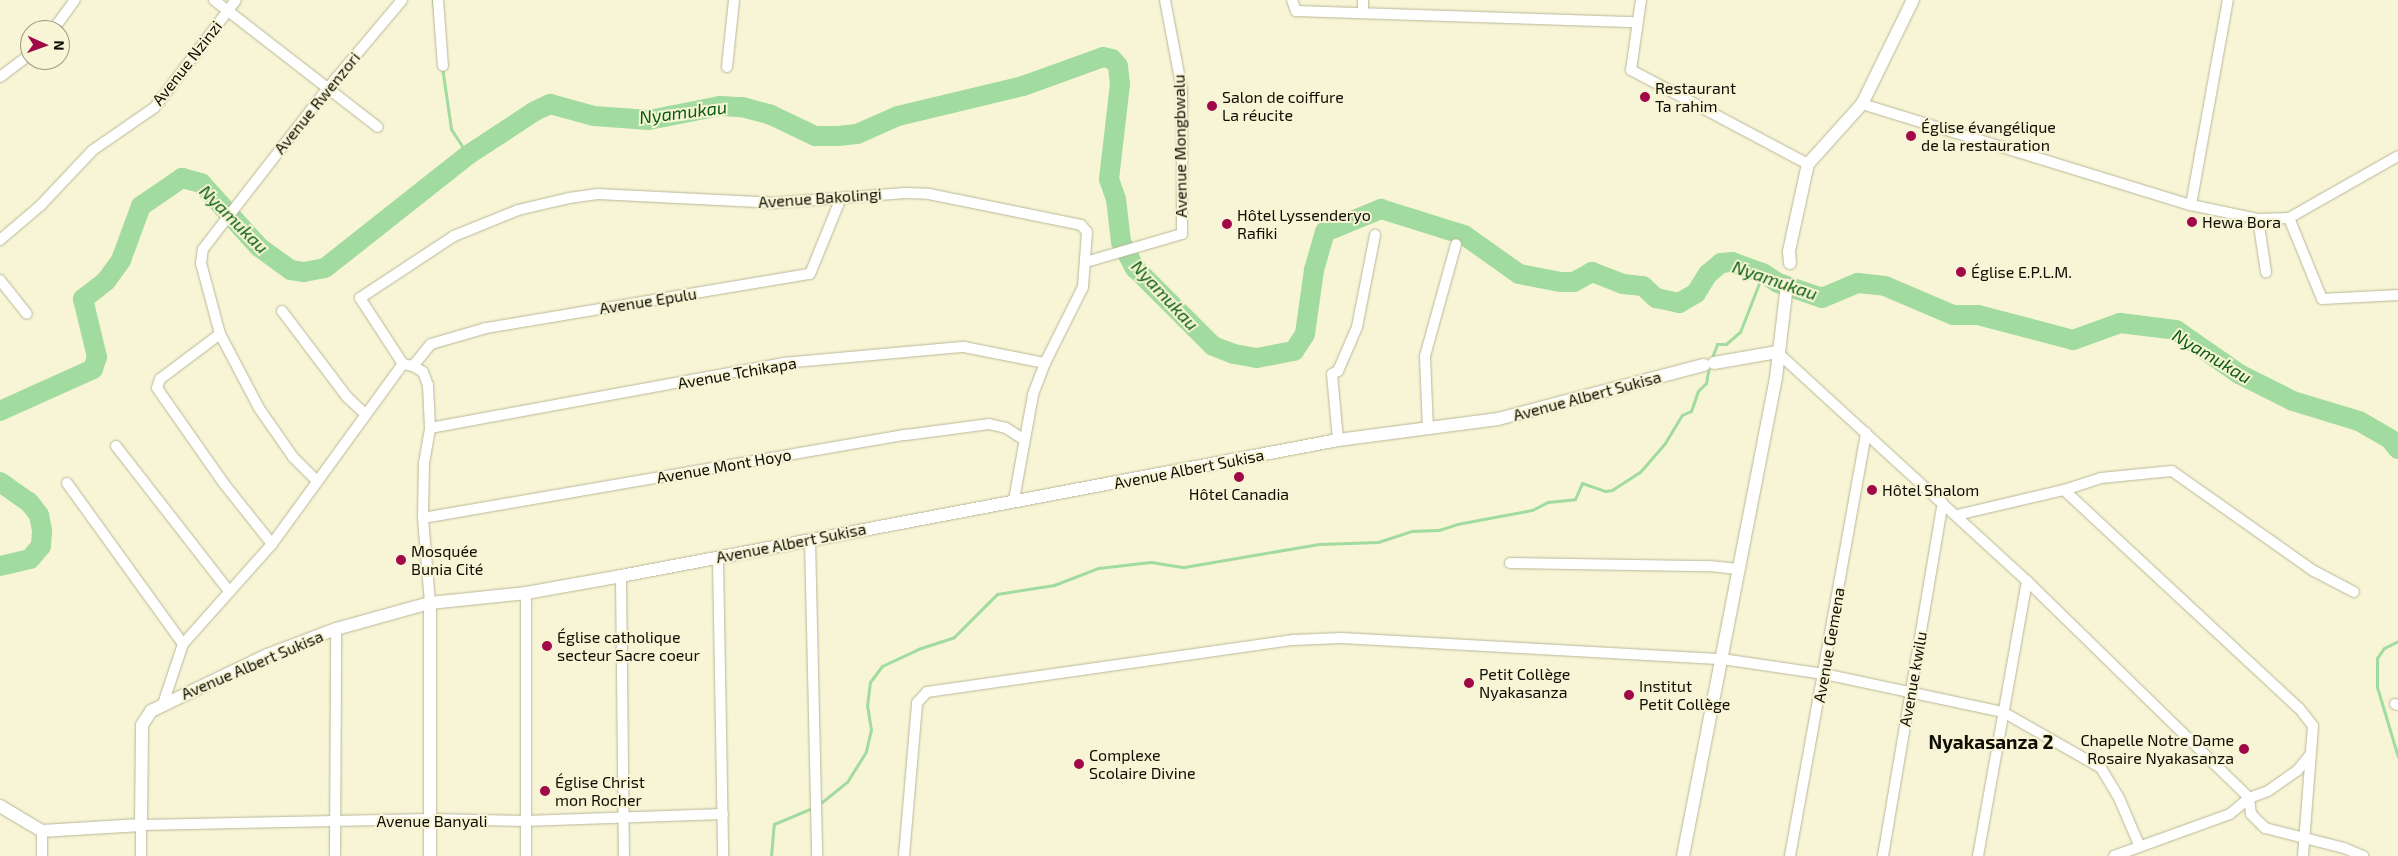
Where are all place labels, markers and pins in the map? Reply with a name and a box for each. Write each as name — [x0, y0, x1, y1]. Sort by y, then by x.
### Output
place label: Restaurant Ta rahim — [1655, 78, 1736, 116]
place label: Salon de coiffure La réucite — [1222, 87, 1344, 125]
marker: Restaurant Ta rahim — [1639, 91, 1651, 103]
marker: Salon de coiffure La réucite — [1206, 100, 1218, 112]
place label: Église évangélique de la restauration — [1921, 117, 2056, 155]
marker: Église évangélique de la restauration — [1905, 130, 1917, 142]
place label: Hôtel Lyssenderyo Rafiki — [1237, 205, 1371, 243]
place label: Hewa Bora — [2202, 212, 2281, 232]
marker: Hewa Bora — [2186, 216, 2198, 228]
marker: Hôtel Lyssenderyo Rafiki — [1221, 218, 1233, 230]
place label: Église E.P.L.M. — [1971, 262, 2072, 282]
marker: Église E.P.L.M. — [1955, 266, 1967, 278]
marker: Hôtel Canadia — [1233, 471, 1245, 483]
place label: Hôtel Shalom — [1882, 480, 1980, 500]
place label: Hôtel Canadia — [1189, 484, 1289, 504]
marker: Hôtel Shalom — [1866, 484, 1878, 496]
place label: Mosquée Bunia Cité — [411, 541, 483, 579]
marker: Mosquée Bunia Cité — [395, 554, 407, 566]
place label: Église catholique secteur Sacre coeur — [557, 627, 700, 665]
marker: Église catholique secteur Sacre coeur — [541, 640, 553, 652]
place label: Petit Collège Nyakasanza — [1479, 664, 1570, 702]
place label: Institut Petit Collège — [1639, 676, 1730, 714]
marker: Petit Collège Nyakasanza — [1463, 677, 1475, 689]
marker: Institut Petit Collège — [1623, 689, 1635, 701]
place label: Chapelle Notre Dame Rosaire Nyakasanza — [2080, 730, 2234, 768]
marker: Chapelle Notre Dame Rosaire Nyakasanza — [2238, 743, 2250, 755]
place label: Complexe Scolaire Divine — [1089, 745, 1196, 783]
marker: Complexe Scolaire Divine — [1073, 758, 1085, 770]
place label: Église Christ mon Rocher — [555, 772, 645, 810]
marker: Église Christ mon Rocher — [539, 785, 551, 797]

